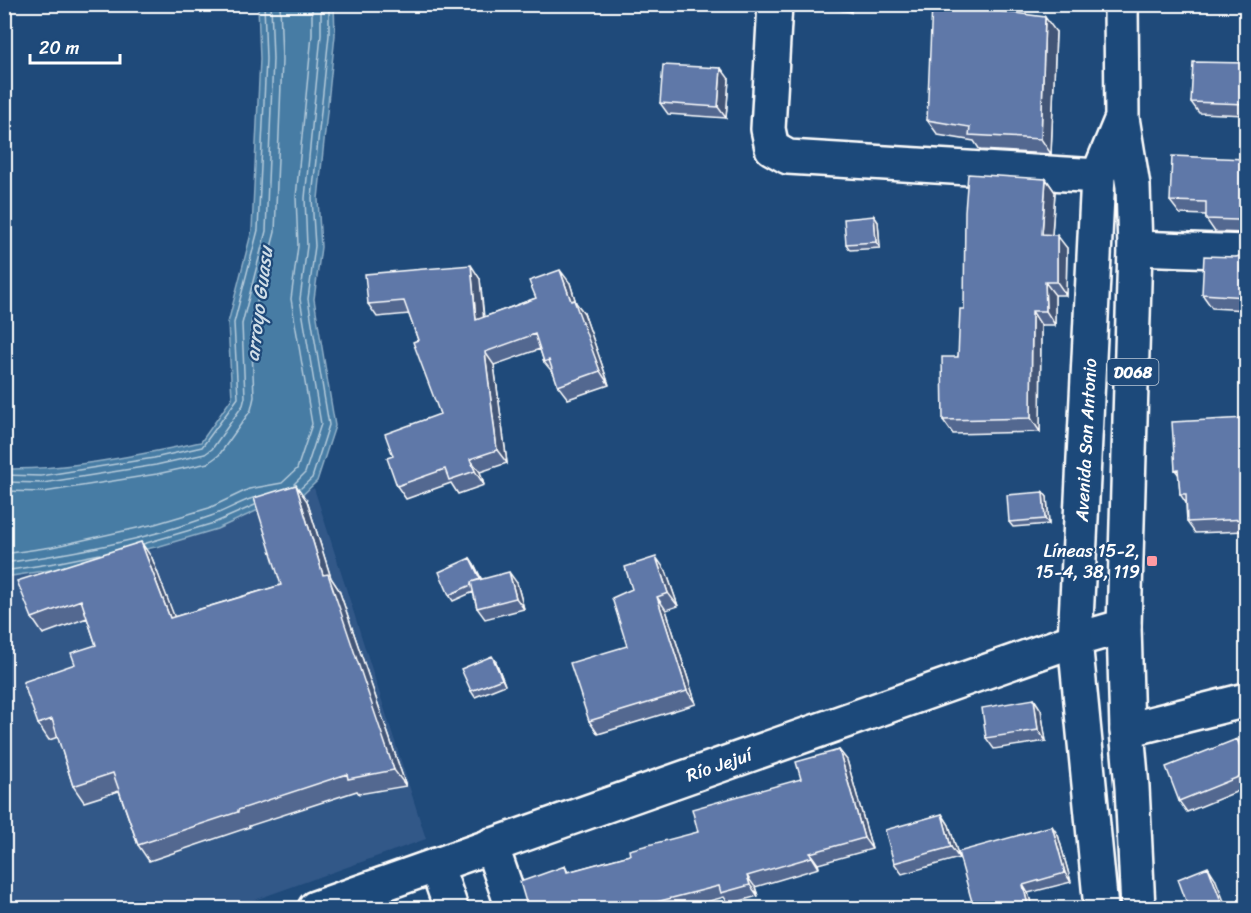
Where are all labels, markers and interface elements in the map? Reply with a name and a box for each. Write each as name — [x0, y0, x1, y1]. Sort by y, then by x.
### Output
scale bar — [30, 27, 120, 65]
text: 20 m — [39, 32, 79, 64]
water label: arroyo Guasu — [235, 243, 284, 363]
street label: Avenida San Antonio — [1066, 357, 1106, 524]
road number: D068 — [1108, 359, 1158, 385]
place label: Líneas 15-2, 15-4, 38, 119 — [1035, 535, 1140, 588]
marker: Líneas 15-2, 15-4, 38, 119 — [1145, 554, 1159, 568]
street label: Río Jejuí — [682, 738, 758, 791]

